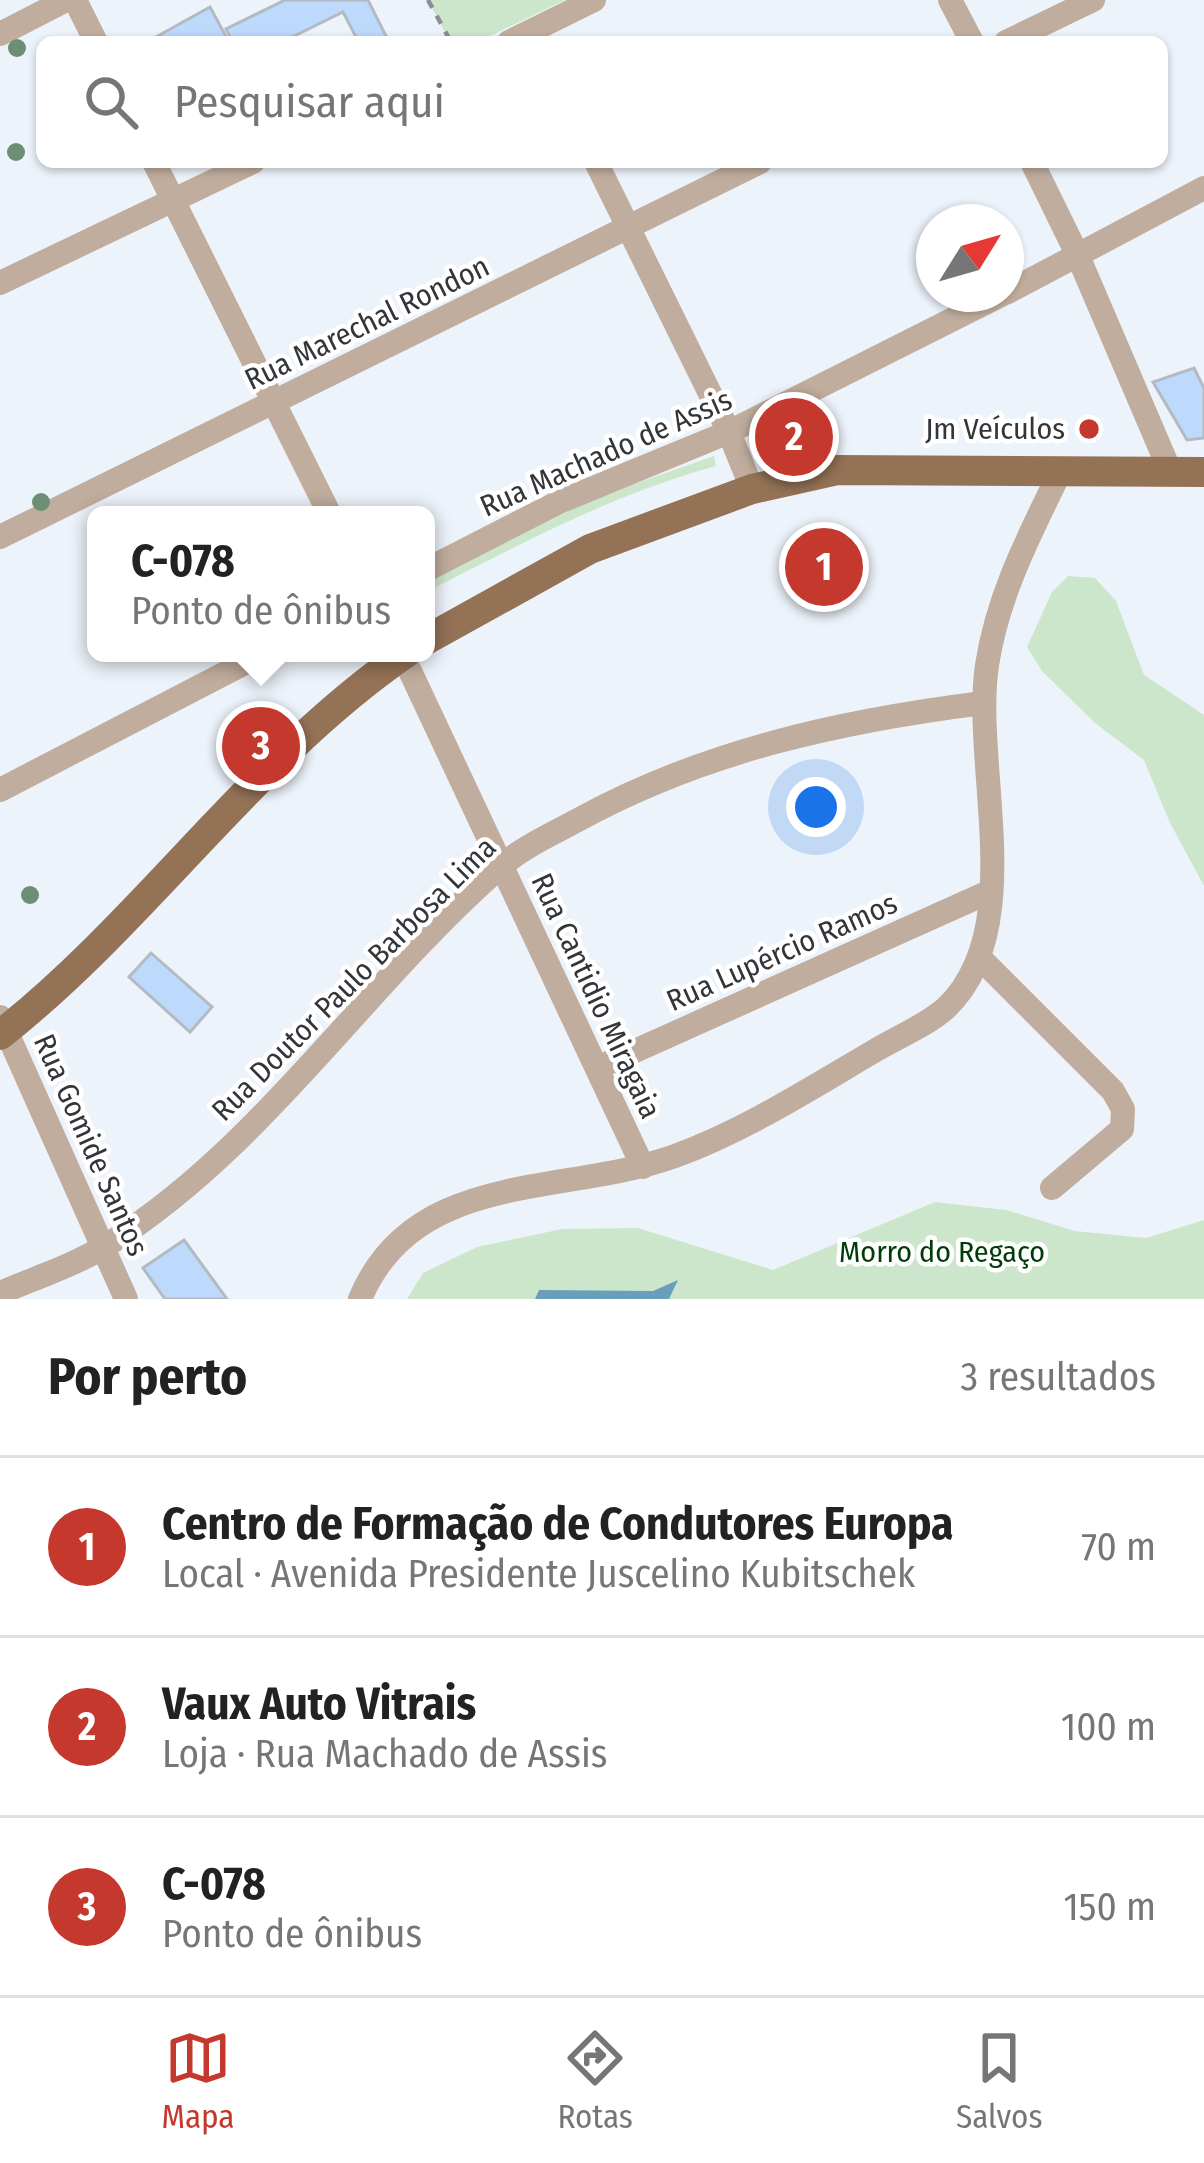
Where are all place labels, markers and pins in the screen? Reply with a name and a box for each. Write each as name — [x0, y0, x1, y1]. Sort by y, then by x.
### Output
pin: 2 — [755, 392, 833, 482]
place label: Jm Veículos — [925, 411, 1065, 447]
marker: Jm Veículos — [1076, 416, 1102, 442]
pin: 1 — [785, 522, 863, 612]
pin: 3 — [222, 701, 300, 791]

